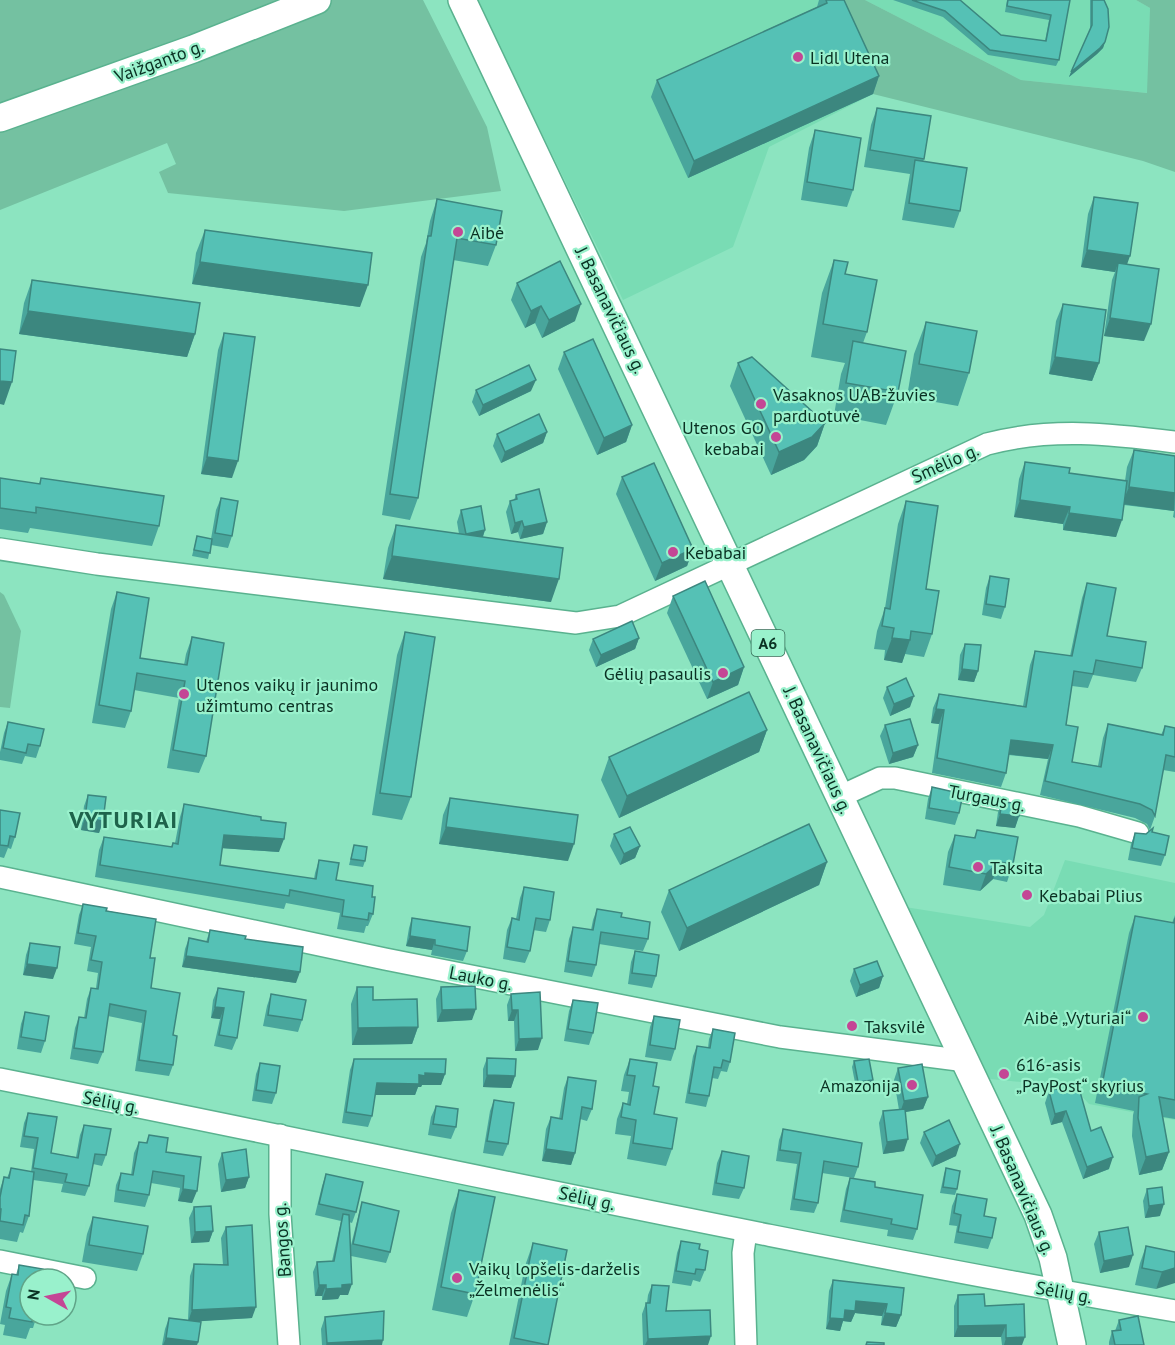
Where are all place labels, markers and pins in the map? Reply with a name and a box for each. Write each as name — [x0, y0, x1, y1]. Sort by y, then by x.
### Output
place label: Lidl Utena — [810, 46, 889, 69]
marker: Lidl Utena — [791, 50, 805, 64]
place label: Aibė — [470, 221, 504, 244]
marker: Aibė — [451, 225, 465, 239]
place label: Vasaknos UAB-žuvies parduotuvė — [772, 383, 936, 427]
marker: Vasaknos UAB-žuvies parduotuvė — [754, 397, 768, 411]
place label: Utenos GO kebabai — [682, 416, 764, 460]
marker: Utenos GO kebabai — [769, 430, 783, 444]
place label: Kebabai — [685, 541, 746, 564]
marker: Kebabai — [666, 545, 680, 559]
place label: Gėlių pasaulis — [604, 662, 711, 685]
marker: Gėlių pasaulis — [716, 666, 730, 680]
place label: Utenos vaikų ir jaunimo užimtumo centras — [196, 673, 378, 717]
marker: Utenos vaikų ir jaunimo užimtumo centras — [177, 687, 191, 701]
place label: Taksita — [990, 856, 1043, 879]
marker: Taksita — [971, 860, 985, 874]
place label: Kebabai Plius — [1039, 884, 1143, 907]
marker: Kebabai Plius — [1020, 888, 1034, 902]
place label: Aibė „Vyturiai“ — [1024, 1006, 1131, 1029]
marker: Aibė „Vyturiai“ — [1136, 1010, 1150, 1024]
place label: Taksvilė — [864, 1015, 925, 1038]
marker: Taksvilė — [845, 1019, 859, 1033]
place label: 616-asis „PayPost“ skyrius — [1016, 1053, 1144, 1097]
marker: 616-asis „PayPost“ skyrius — [997, 1067, 1011, 1081]
place label: Amazonija — [820, 1074, 900, 1097]
marker: Amazonija — [905, 1078, 919, 1092]
place label: Vaikų lopšelis-darželis „Želmenėlis“ — [468, 1257, 640, 1301]
marker: Vaikų lopšelis-darželis „Želmenėlis“ — [450, 1271, 464, 1285]

